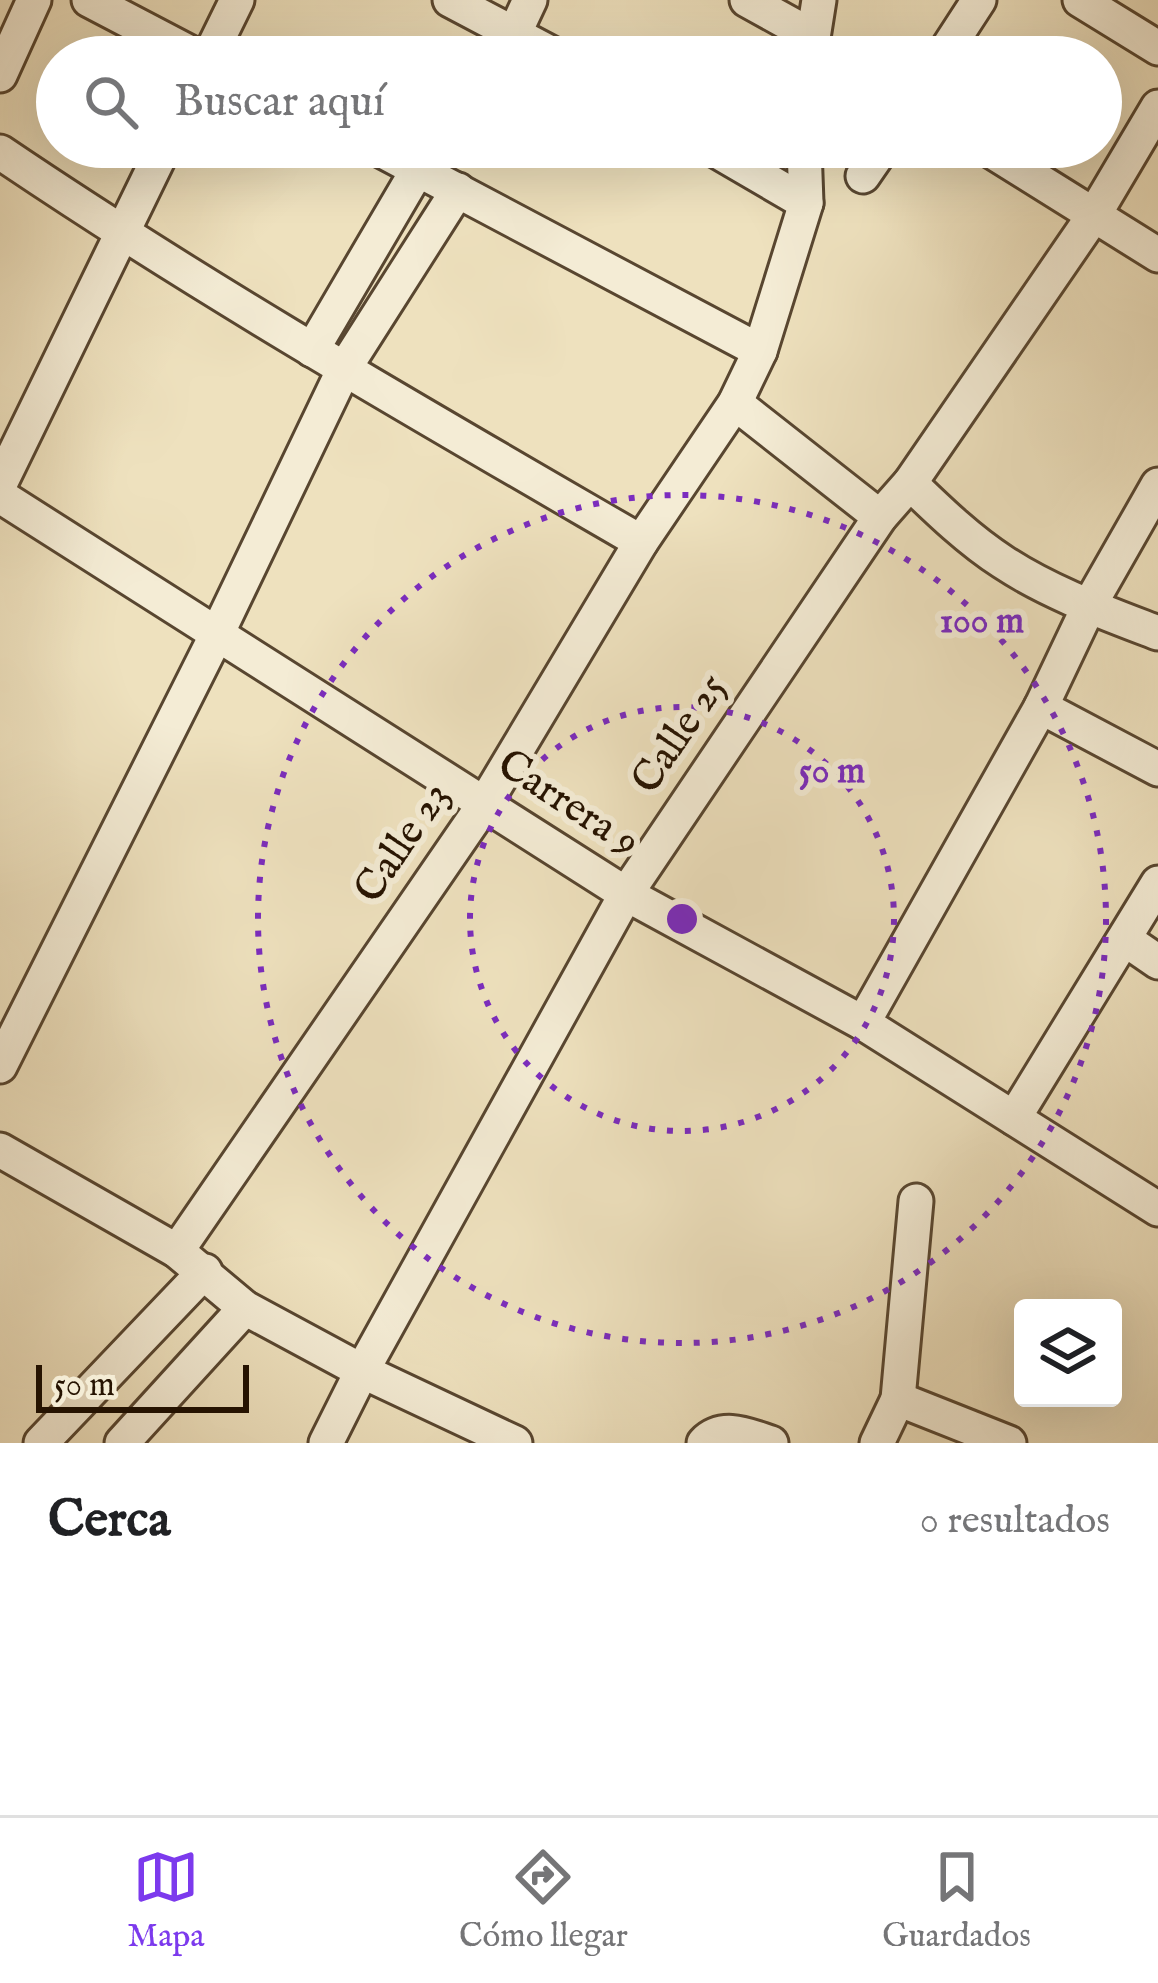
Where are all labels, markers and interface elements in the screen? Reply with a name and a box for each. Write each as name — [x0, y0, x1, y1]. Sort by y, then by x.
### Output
search box — [36, 36, 1122, 168]
icon: search — [78, 69, 144, 135]
text: Buscar aquí — [174, 74, 385, 131]
text: 100 m — [940, 599, 1024, 645]
street label: Calle 25 — [620, 664, 740, 804]
street label: Carrera 9 — [487, 738, 649, 870]
text: 50 m — [799, 749, 865, 795]
street label: Calle 23 — [343, 772, 463, 914]
centre of rings — [661, 898, 703, 940]
map controls — [1014, 1299, 1122, 1407]
button: layers — [1014, 1299, 1122, 1407]
scale bar — [36, 1359, 249, 1412]
text: 50 m — [54, 1365, 115, 1407]
text: Cerca — [48, 1489, 171, 1554]
text: 0 resultados — [920, 1497, 1110, 1546]
tab: Mapa — [127, 1844, 205, 1958]
tab: Cómo llegar — [459, 1844, 628, 1958]
tab: Guardados — [882, 1844, 1031, 1958]

